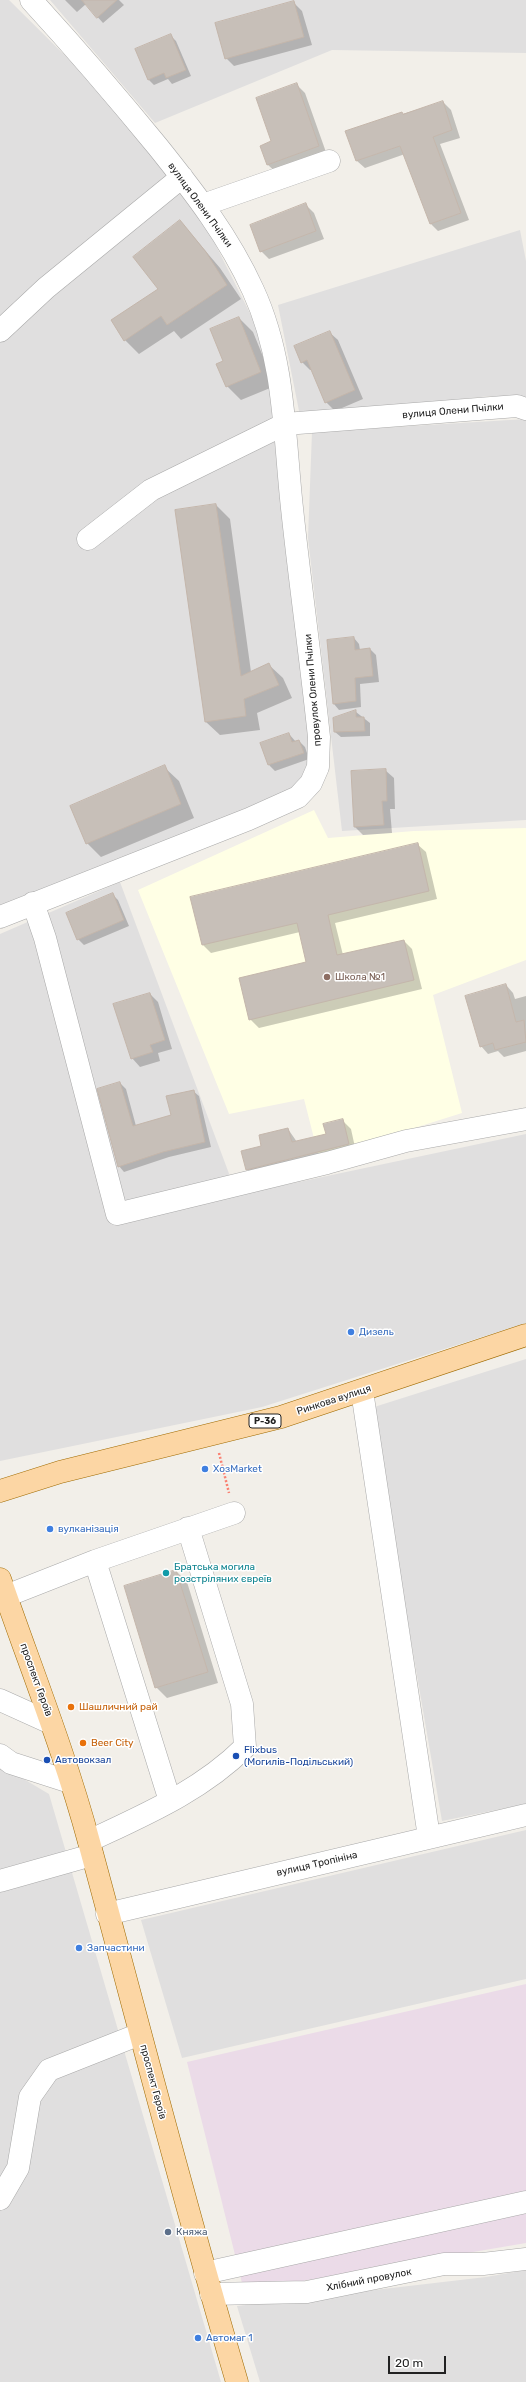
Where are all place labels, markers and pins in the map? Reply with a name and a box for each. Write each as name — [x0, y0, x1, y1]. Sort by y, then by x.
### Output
place label: Школа №1 — [335, 971, 385, 983]
marker: Школа №1 — [322, 972, 332, 982]
place label: Дизель — [359, 1326, 394, 1338]
marker: Дизель — [346, 1327, 356, 1337]
place label: ХозMarket — [213, 1463, 262, 1475]
marker: ХозMarket — [200, 1464, 210, 1474]
place label: вулканізація — [58, 1523, 119, 1535]
marker: вулканізація — [45, 1524, 55, 1534]
place label: Братська могила розстріляних євреїв — [174, 1561, 272, 1584]
marker: Братська могила розстріляних євреїв — [161, 1568, 171, 1578]
place label: Шашличний рай — [79, 1701, 158, 1713]
marker: Шашличний рай — [66, 1702, 76, 1712]
place label: Beer City — [91, 1737, 134, 1749]
marker: Beer City — [78, 1738, 88, 1748]
place label: Flixbus (Могилів-Подільський) — [244, 1744, 353, 1768]
marker: Flixbus (Могилів-Подільський) — [231, 1751, 241, 1761]
place label: Автовокзал — [55, 1754, 111, 1766]
marker: Автовокзал — [42, 1755, 52, 1765]
place label: Запчастини — [87, 1942, 145, 1954]
marker: Запчастини — [74, 1943, 84, 1953]
place label: Княжа — [176, 2226, 207, 2238]
marker: Княжа — [163, 2227, 173, 2237]
place label: Автомаг 1 — [206, 2332, 253, 2344]
marker: Автомаг 1 — [193, 2333, 203, 2343]

